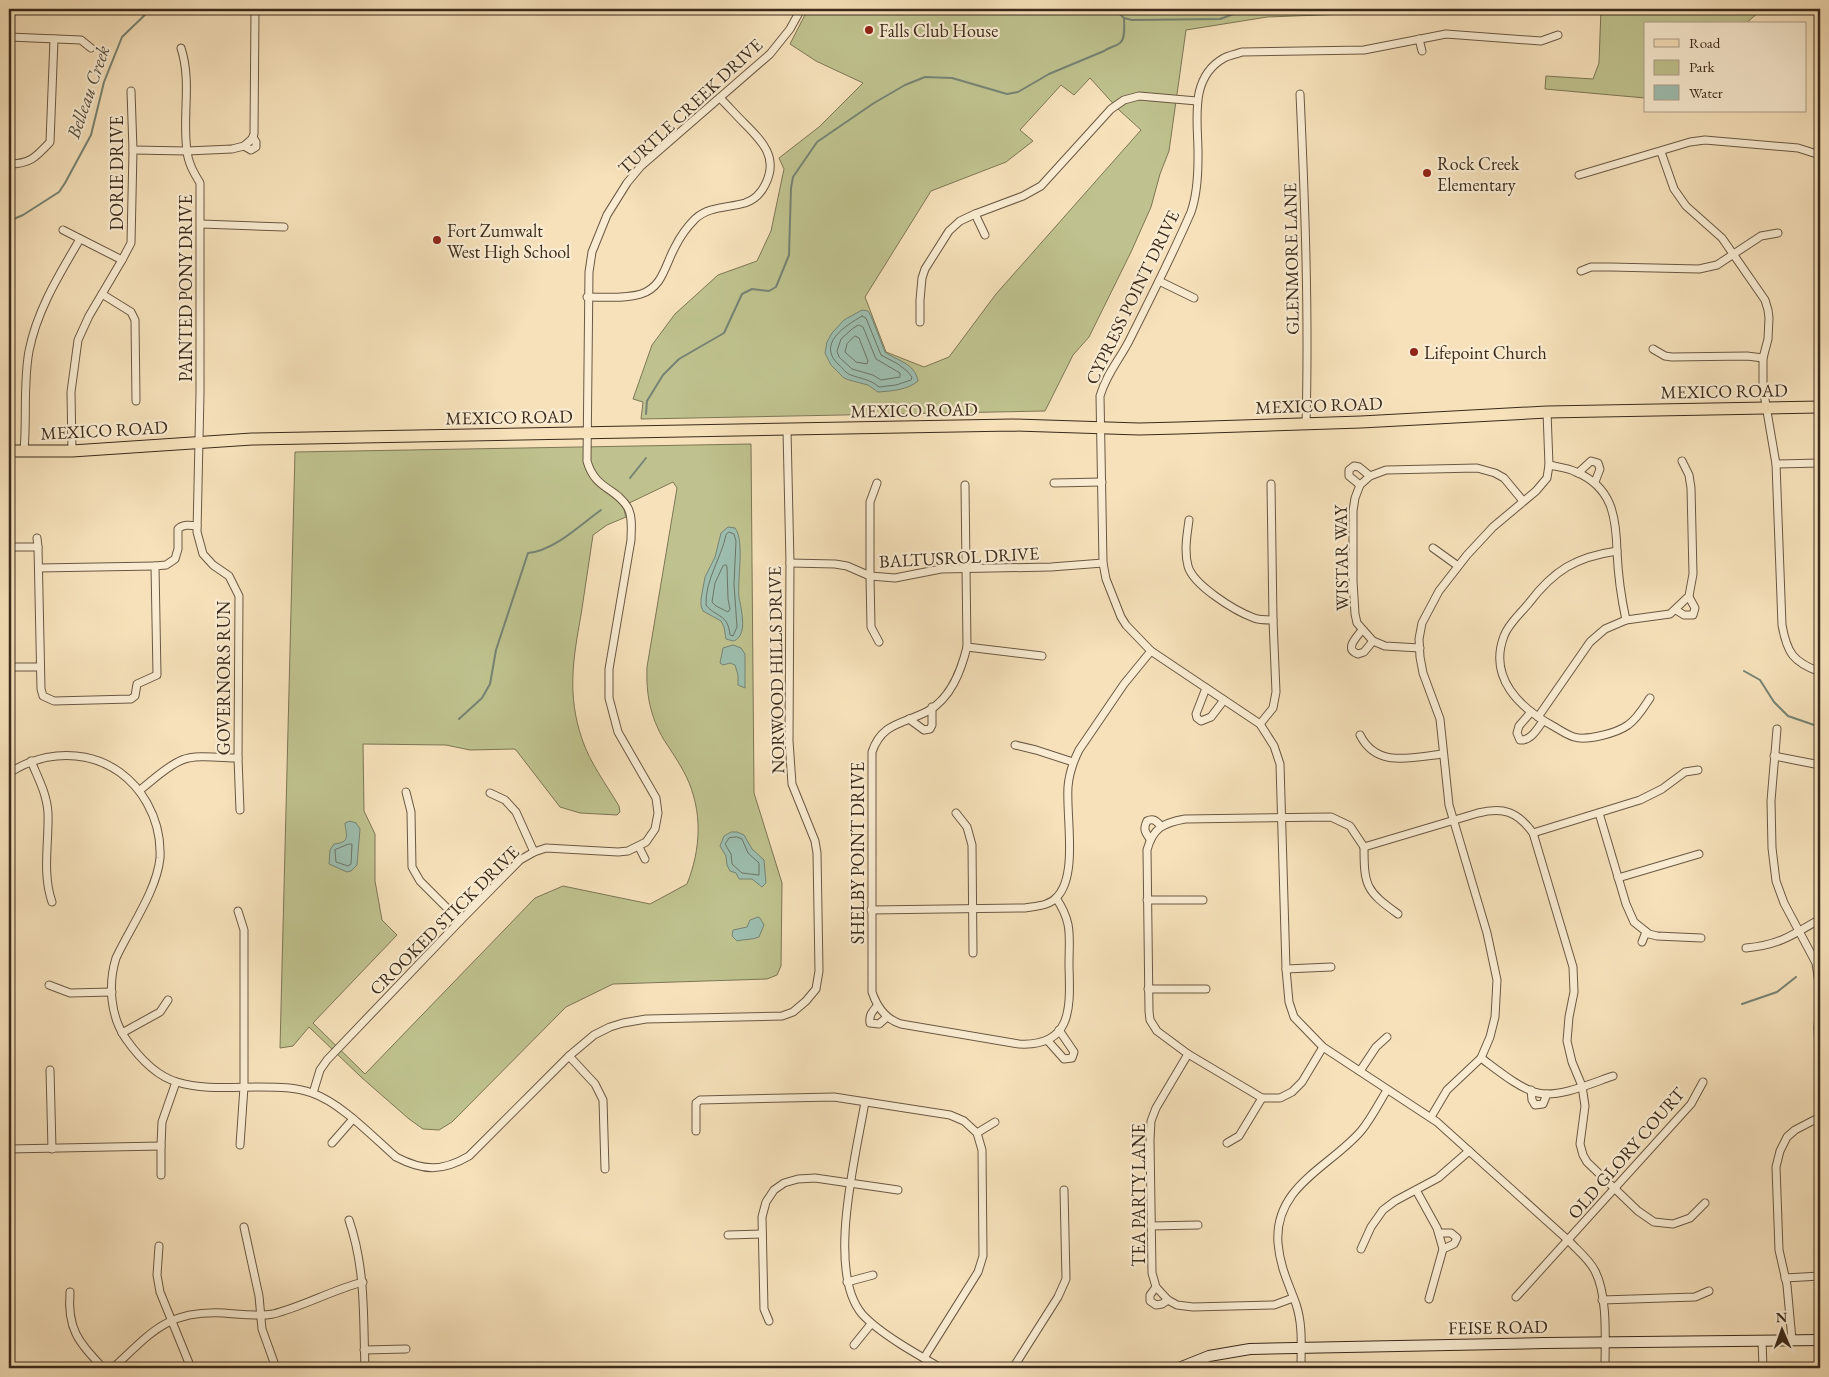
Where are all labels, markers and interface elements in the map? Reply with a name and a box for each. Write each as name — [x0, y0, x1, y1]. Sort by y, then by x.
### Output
place label: Falls Club House — [879, 19, 998, 42]
legend — [1644, 22, 1806, 112]
marker: Falls Club House — [863, 24, 875, 36]
street label: TURTLE CREEK DRIVE — [613, 33, 767, 179]
text: Road — [1689, 33, 1721, 52]
water label: Belleau Creek — [60, 42, 116, 143]
text: Park — [1689, 57, 1716, 76]
text: Water — [1689, 83, 1723, 102]
street label: DORIE DRIVE — [105, 116, 128, 230]
place label: Rock Creek Elementary — [1437, 152, 1520, 196]
marker: Rock Creek Elementary — [1421, 167, 1433, 179]
street label: GLENMORE LANE — [1278, 183, 1304, 335]
street label: PAINTED PONY DRIVE — [174, 194, 197, 382]
street label: CYPRESS POINT DRIVE — [1080, 206, 1184, 388]
place label: Fort Zumwalt West High School — [447, 219, 570, 263]
marker: Fort Zumwalt West High School — [431, 234, 443, 246]
place label: Lifepoint Church — [1424, 341, 1547, 364]
marker: Lifepoint Church — [1408, 346, 1420, 358]
street label: MEXICO ROAD — [1660, 378, 1788, 404]
street label: MEXICO ROAD — [1255, 391, 1383, 419]
street label: MEXICO ROAD — [850, 397, 978, 423]
street label: MEXICO ROAD — [445, 404, 573, 430]
street label: MEXICO ROAD — [40, 415, 168, 445]
street label: WISTAR WAY — [1329, 503, 1353, 611]
street label: BALTUSROL DRIVE — [878, 541, 1040, 573]
street label: NORWOOD HILLS DRIVE — [763, 566, 789, 774]
street label: GOVERNORS RUN — [212, 600, 235, 755]
street label: SHELBY POINT DRIVE — [846, 762, 869, 944]
street label: CROOKED STICK DRIVE — [364, 840, 524, 1000]
street label: OLD GLORY COURT — [1563, 1082, 1690, 1224]
street label: TEA PARTY LANE — [1127, 1123, 1150, 1267]
north arrow — [1756, 1304, 1806, 1354]
text: N — [1776, 1308, 1788, 1326]
street label: FEISE ROAD — [1448, 1315, 1548, 1339]

